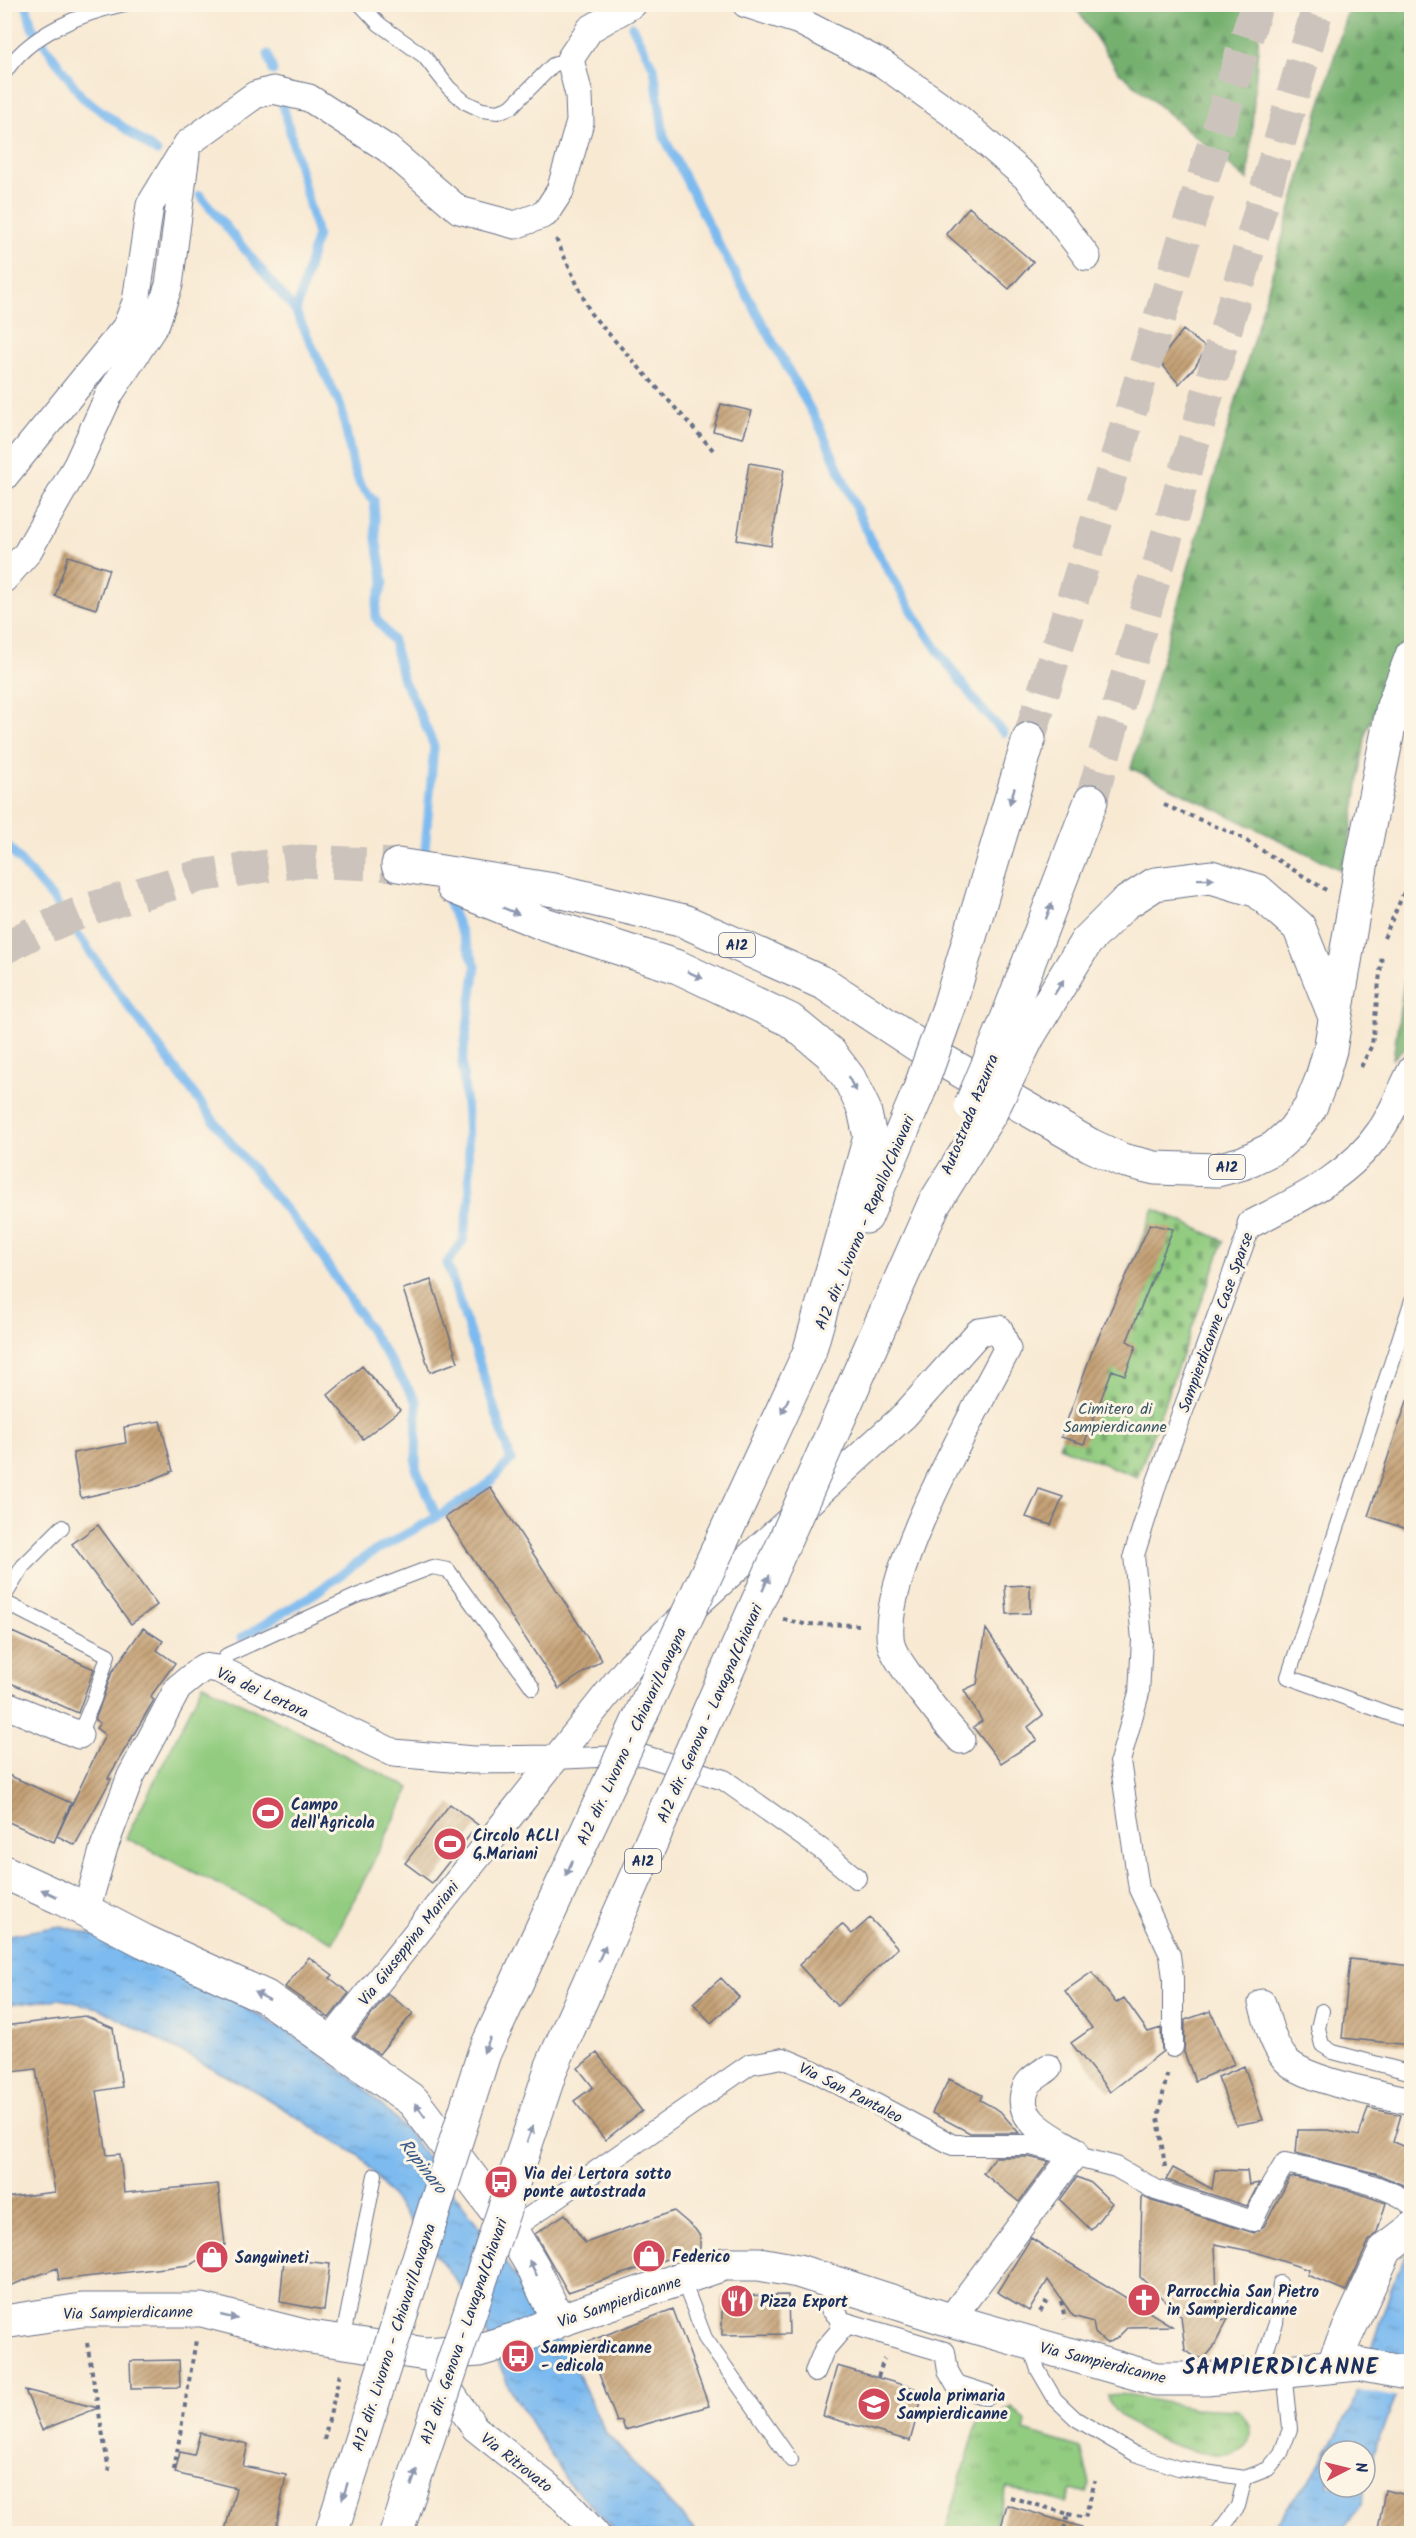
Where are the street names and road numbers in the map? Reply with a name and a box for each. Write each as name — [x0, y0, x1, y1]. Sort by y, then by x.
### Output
road number: A12 — [719, 933, 755, 957]
street label: Autostrada Azzurra — [935, 1050, 1006, 1179]
street label: A12 dir. Livorno - Rapallo/Chiavari — [809, 1110, 923, 1334]
road number: A12 — [1209, 1155, 1245, 1179]
street label: Sampierdicanne Case Sparse — [1172, 1229, 1261, 1416]
street label: A12 dir. Genova - Lavagna/Chiavari — [651, 1599, 771, 1827]
street label: A12 dir. Livorno - Chiavari/Lavagna — [571, 1623, 694, 1850]
street label: Via dei Lertora — [212, 1661, 313, 1726]
road number: A12 — [625, 1849, 661, 1873]
street label: Via Giuseppina Mariani — [352, 1875, 467, 2012]
street label: Via San Pantaleo — [794, 2056, 907, 2130]
street label: A12 dir. Genova - Lavagna/Chiavari — [414, 2214, 515, 2448]
street label: A12 dir. Livorno - Chiavari/Lavagna — [346, 2220, 443, 2455]
street label: Via Sampierdicanne — [554, 2270, 685, 2335]
street label: Via Sampierdicanne — [63, 2300, 193, 2327]
street label: Via Sampierdicanne — [1037, 2336, 1169, 2391]
street label: Via Ritrovato — [475, 2427, 558, 2499]

